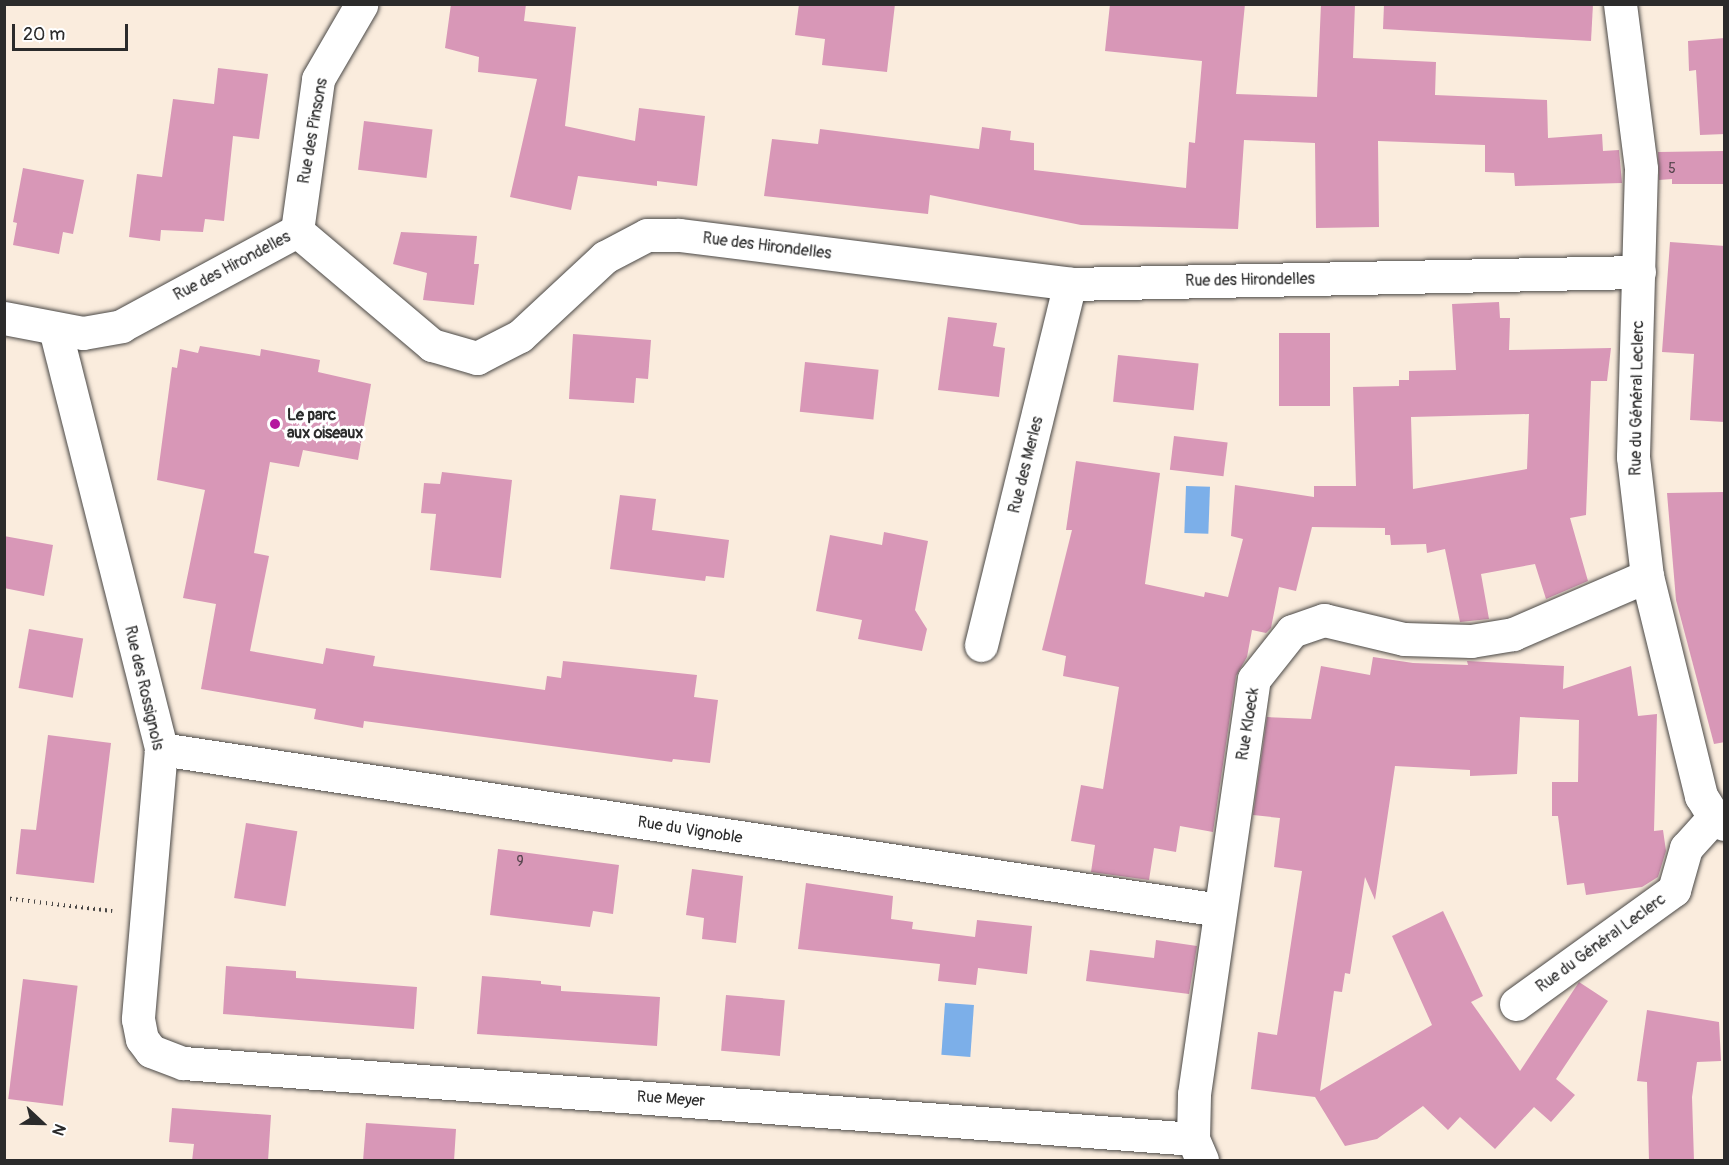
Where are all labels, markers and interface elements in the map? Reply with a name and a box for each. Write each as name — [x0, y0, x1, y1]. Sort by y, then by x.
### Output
scale bar — [15, 12, 130, 50]
text: 20 m — [23, 23, 65, 46]
street label: Rue des Pinsons — [294, 77, 332, 185]
house number: 5 — [1668, 161, 1676, 177]
street label: Rue des Hirondelles — [170, 227, 294, 305]
street label: Rue des Hirondelles — [702, 229, 832, 263]
street label: Rue des Hirondelles — [1185, 269, 1315, 291]
street label: Rue du Général Leclerc — [1626, 320, 1648, 476]
place label: Le parc aux oiseaux — [287, 405, 363, 443]
street label: Rue des Merles — [1005, 415, 1047, 515]
marker: Le parc aux oiseaux — [268, 417, 282, 431]
street label: Rue des Rossignols — [120, 624, 168, 752]
street label: Rue Kloeck — [1233, 686, 1263, 762]
street label: Rue du Vignoble — [636, 812, 744, 848]
house number: 9 — [516, 854, 524, 870]
street label: Rue du Général Leclerc — [1532, 889, 1670, 997]
street label: Rue Meyer — [636, 1087, 706, 1111]
north arrow — [12, 1093, 72, 1153]
text: N — [47, 1121, 70, 1139]

